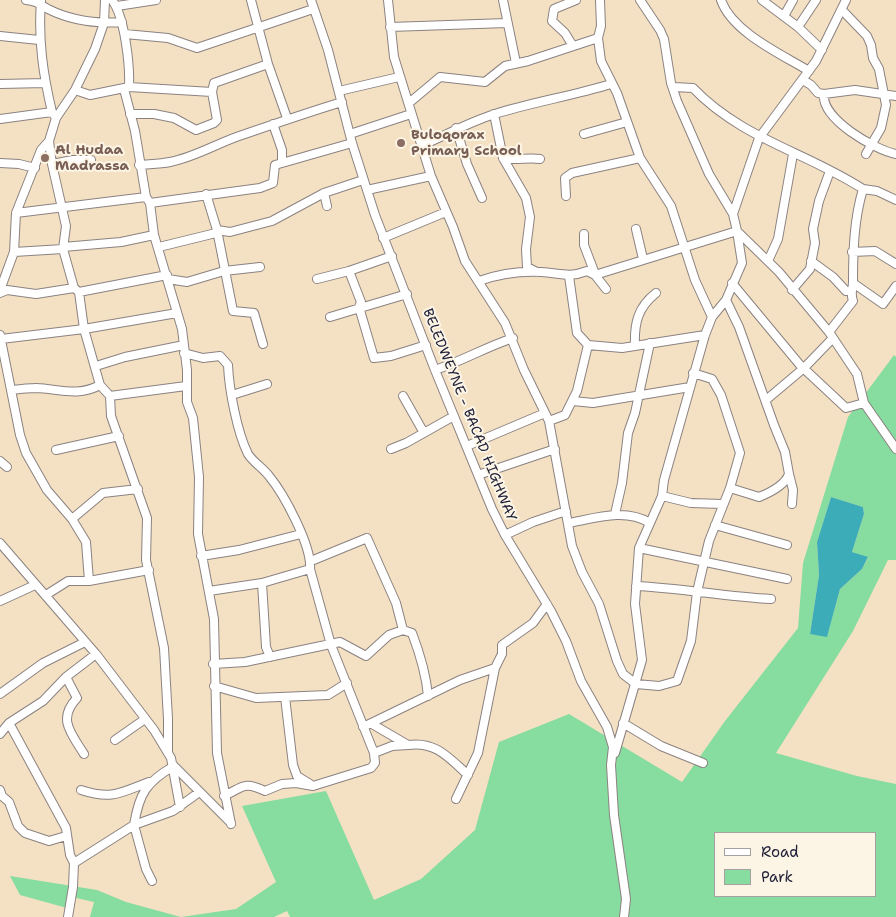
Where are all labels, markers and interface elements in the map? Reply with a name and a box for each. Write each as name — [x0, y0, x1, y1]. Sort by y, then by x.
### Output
place label: Buloqorax Primary School — [411, 127, 522, 160]
marker: Buloqorax Primary School — [395, 137, 407, 149]
place label: Al Hudaa Madrassa — [55, 142, 129, 174]
marker: Al Hudaa Madrassa — [39, 152, 51, 164]
street label: BELEDWEYNE - BACAD HIGHWAY — [419, 306, 519, 524]
legend — [714, 832, 876, 897]
text: Road — [761, 842, 799, 862]
text: Park — [761, 867, 793, 887]

